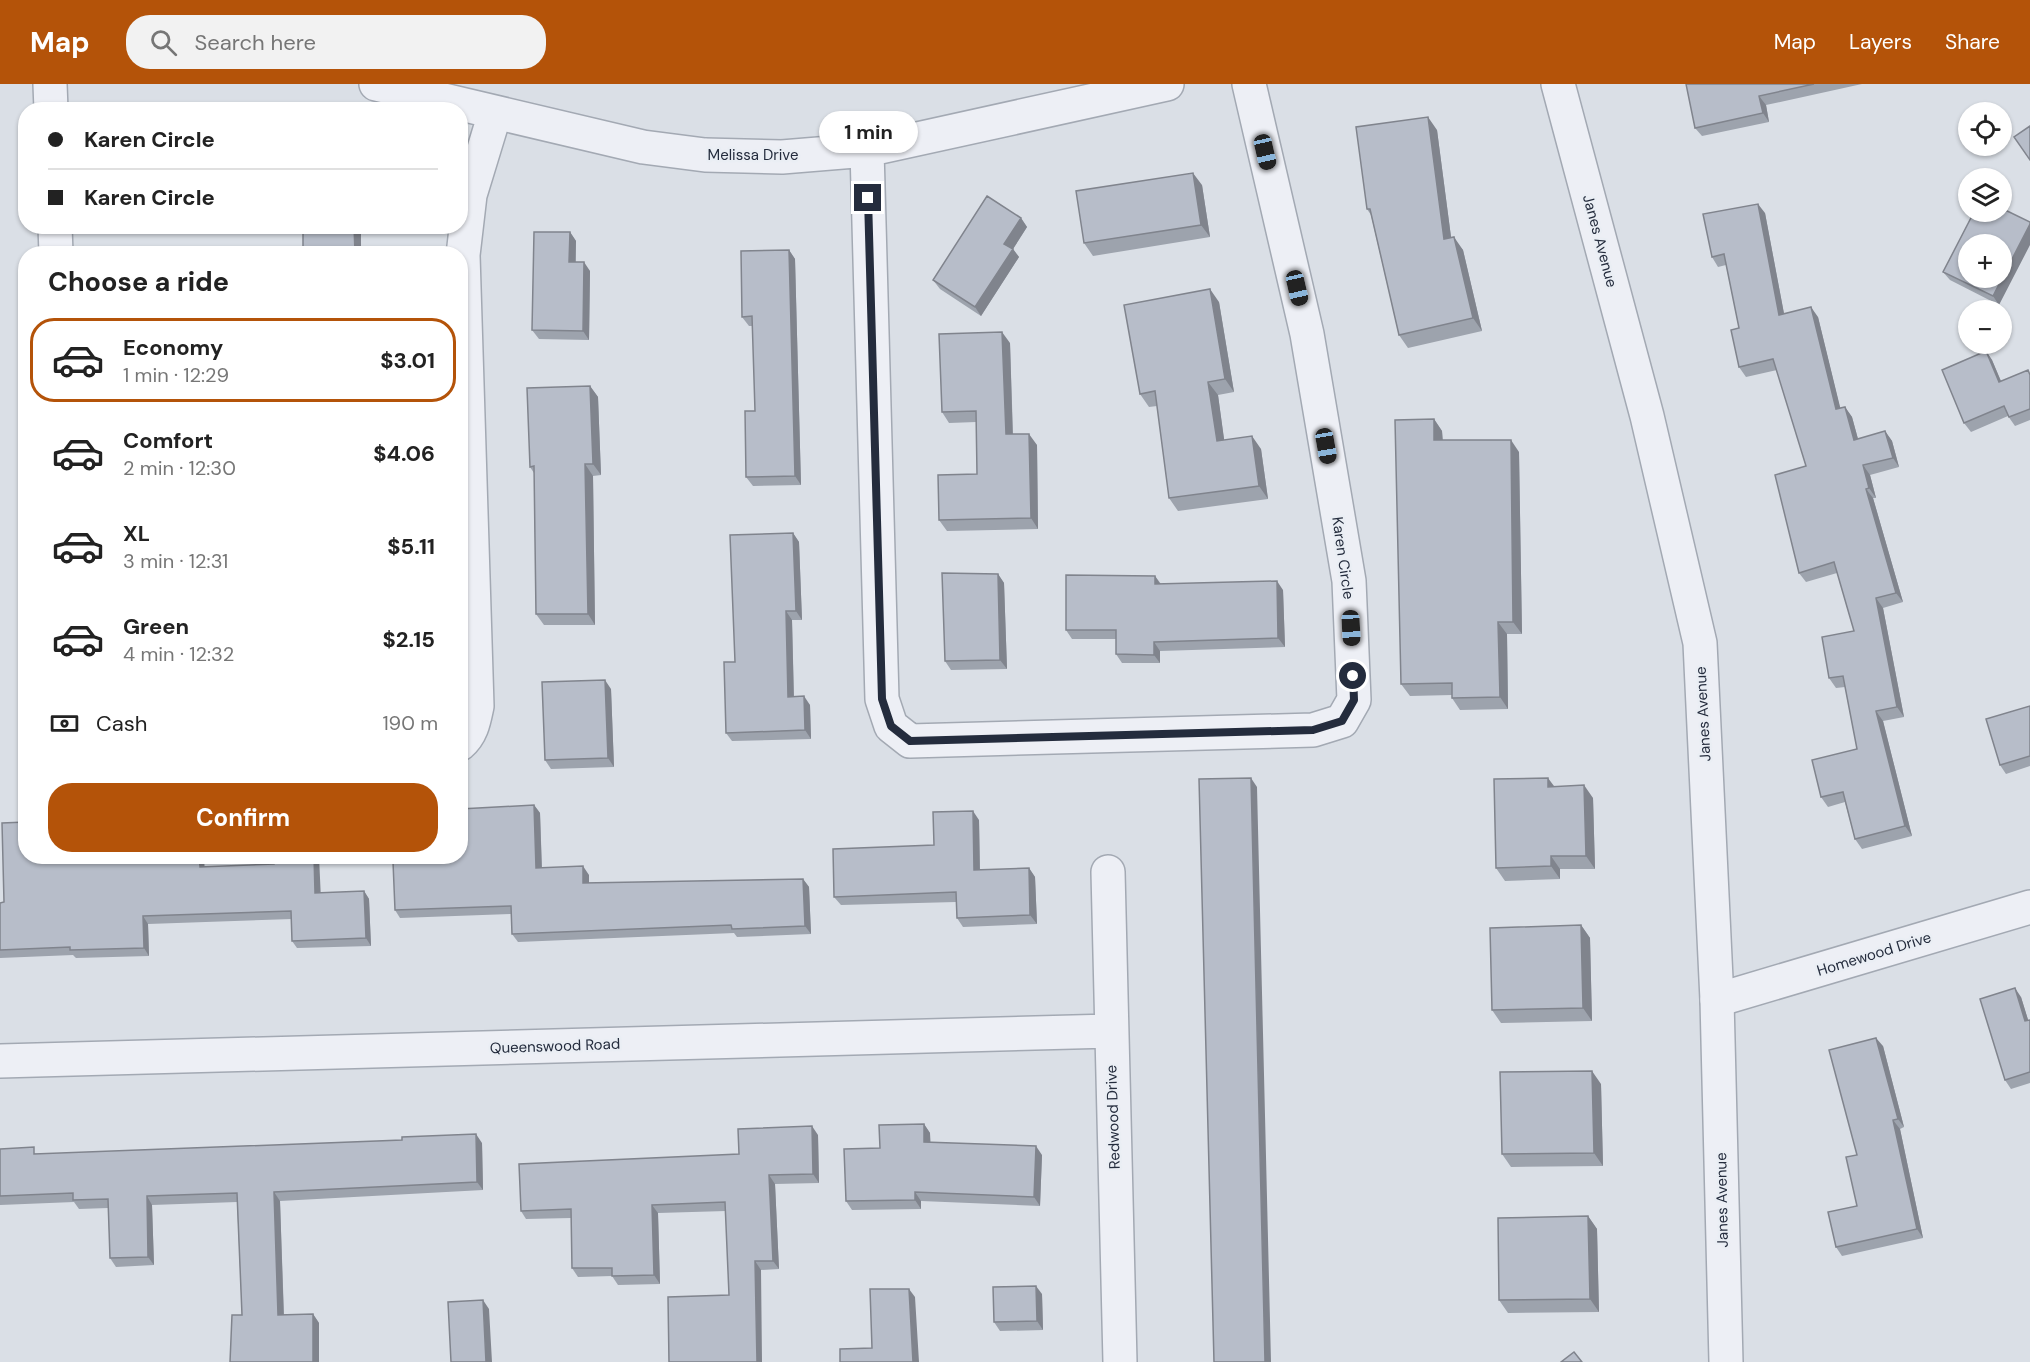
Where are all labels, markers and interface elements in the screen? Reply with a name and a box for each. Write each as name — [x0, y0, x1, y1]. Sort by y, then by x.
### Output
search box — [126, 15, 546, 69]
text: Map — [30, 24, 90, 61]
icon: search — [147, 26, 180, 59]
text: Search here — [195, 28, 316, 57]
text: Map — [1774, 28, 1816, 56]
text: Layers — [1849, 28, 1912, 56]
text: Share — [1945, 28, 2000, 56]
map controls — [1958, 102, 2012, 354]
button: locate — [1958, 102, 2012, 156]
callout: 1 min — [818, 111, 918, 153]
text: 1 min — [844, 119, 893, 145]
text: Karen Circle — [84, 125, 215, 154]
car — [1252, 132, 1278, 172]
street label: Melissa Drive — [708, 145, 798, 165]
button: layers — [1958, 168, 2012, 222]
text: Karen Circle — [84, 183, 215, 212]
route end — [854, 184, 881, 211]
street label: Janes Avenue — [1578, 192, 1622, 290]
button: + — [1958, 234, 2012, 288]
text: Choose a ride — [48, 264, 229, 299]
car — [1284, 268, 1310, 308]
button: − — [1958, 300, 2012, 354]
icon: car — [51, 333, 105, 387]
text: Economy — [123, 333, 223, 362]
text: $3.01 — [380, 346, 435, 375]
text: 1 min · 12:29 — [123, 362, 229, 388]
icon: car — [51, 426, 105, 480]
text: Comfort — [123, 426, 213, 455]
car — [1314, 427, 1338, 465]
text: $4.06 — [373, 439, 435, 468]
text: 2 min · 12:30 — [123, 455, 236, 481]
street label: Karen Circle — [1327, 515, 1359, 601]
icon: car — [51, 519, 105, 573]
text: XL — [123, 519, 150, 548]
text: $5.11 — [387, 532, 435, 561]
text: 3 min · 12:31 — [123, 548, 228, 574]
car — [1341, 610, 1361, 646]
icon: car — [51, 612, 105, 666]
text: Green — [123, 612, 189, 641]
text: $2.15 — [383, 625, 435, 654]
text: 4 min · 12:32 — [123, 641, 234, 667]
route start — [1339, 662, 1366, 689]
street label: Janes Avenue — [1691, 666, 1715, 762]
icon: cash — [48, 707, 81, 740]
text: Cash — [96, 709, 147, 738]
text: 190 m — [382, 710, 438, 736]
button: Confirm — [48, 783, 438, 852]
street label: Homewood Drive — [1814, 927, 1934, 981]
street label: Queenswood Road — [490, 1034, 620, 1058]
street label: Redwood Drive — [1101, 1065, 1125, 1169]
street label: Janes Avenue — [1711, 1152, 1733, 1248]

